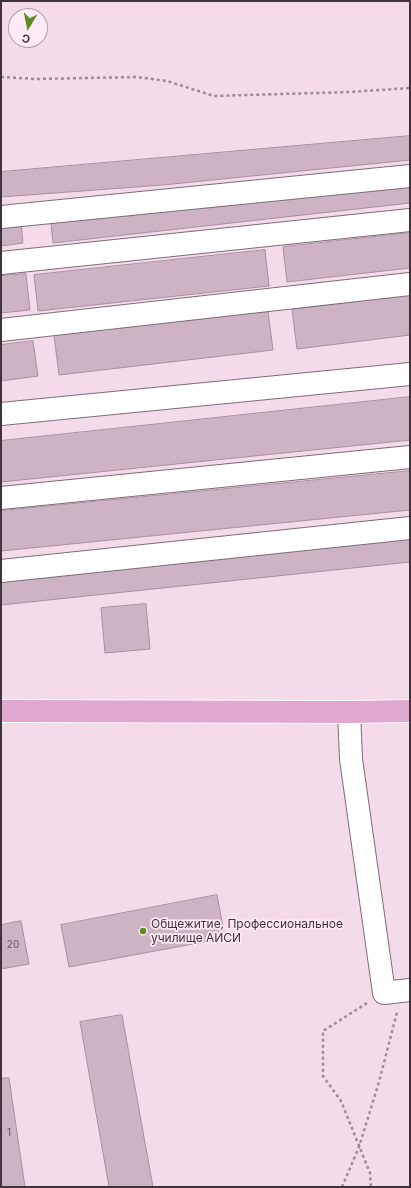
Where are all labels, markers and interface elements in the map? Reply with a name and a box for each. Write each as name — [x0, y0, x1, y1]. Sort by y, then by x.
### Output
north arrow — [8, 8, 48, 48]
text: С — [21, 31, 31, 46]
place label: Общежитие, Профессиональное училище АИСИ — [151, 917, 343, 945]
marker: Общежитие, Профессиональное училище АИСИ — [138, 926, 148, 936]
house number: 20 — [7, 939, 19, 951]
house number: 1 — [7, 1127, 11, 1139]

